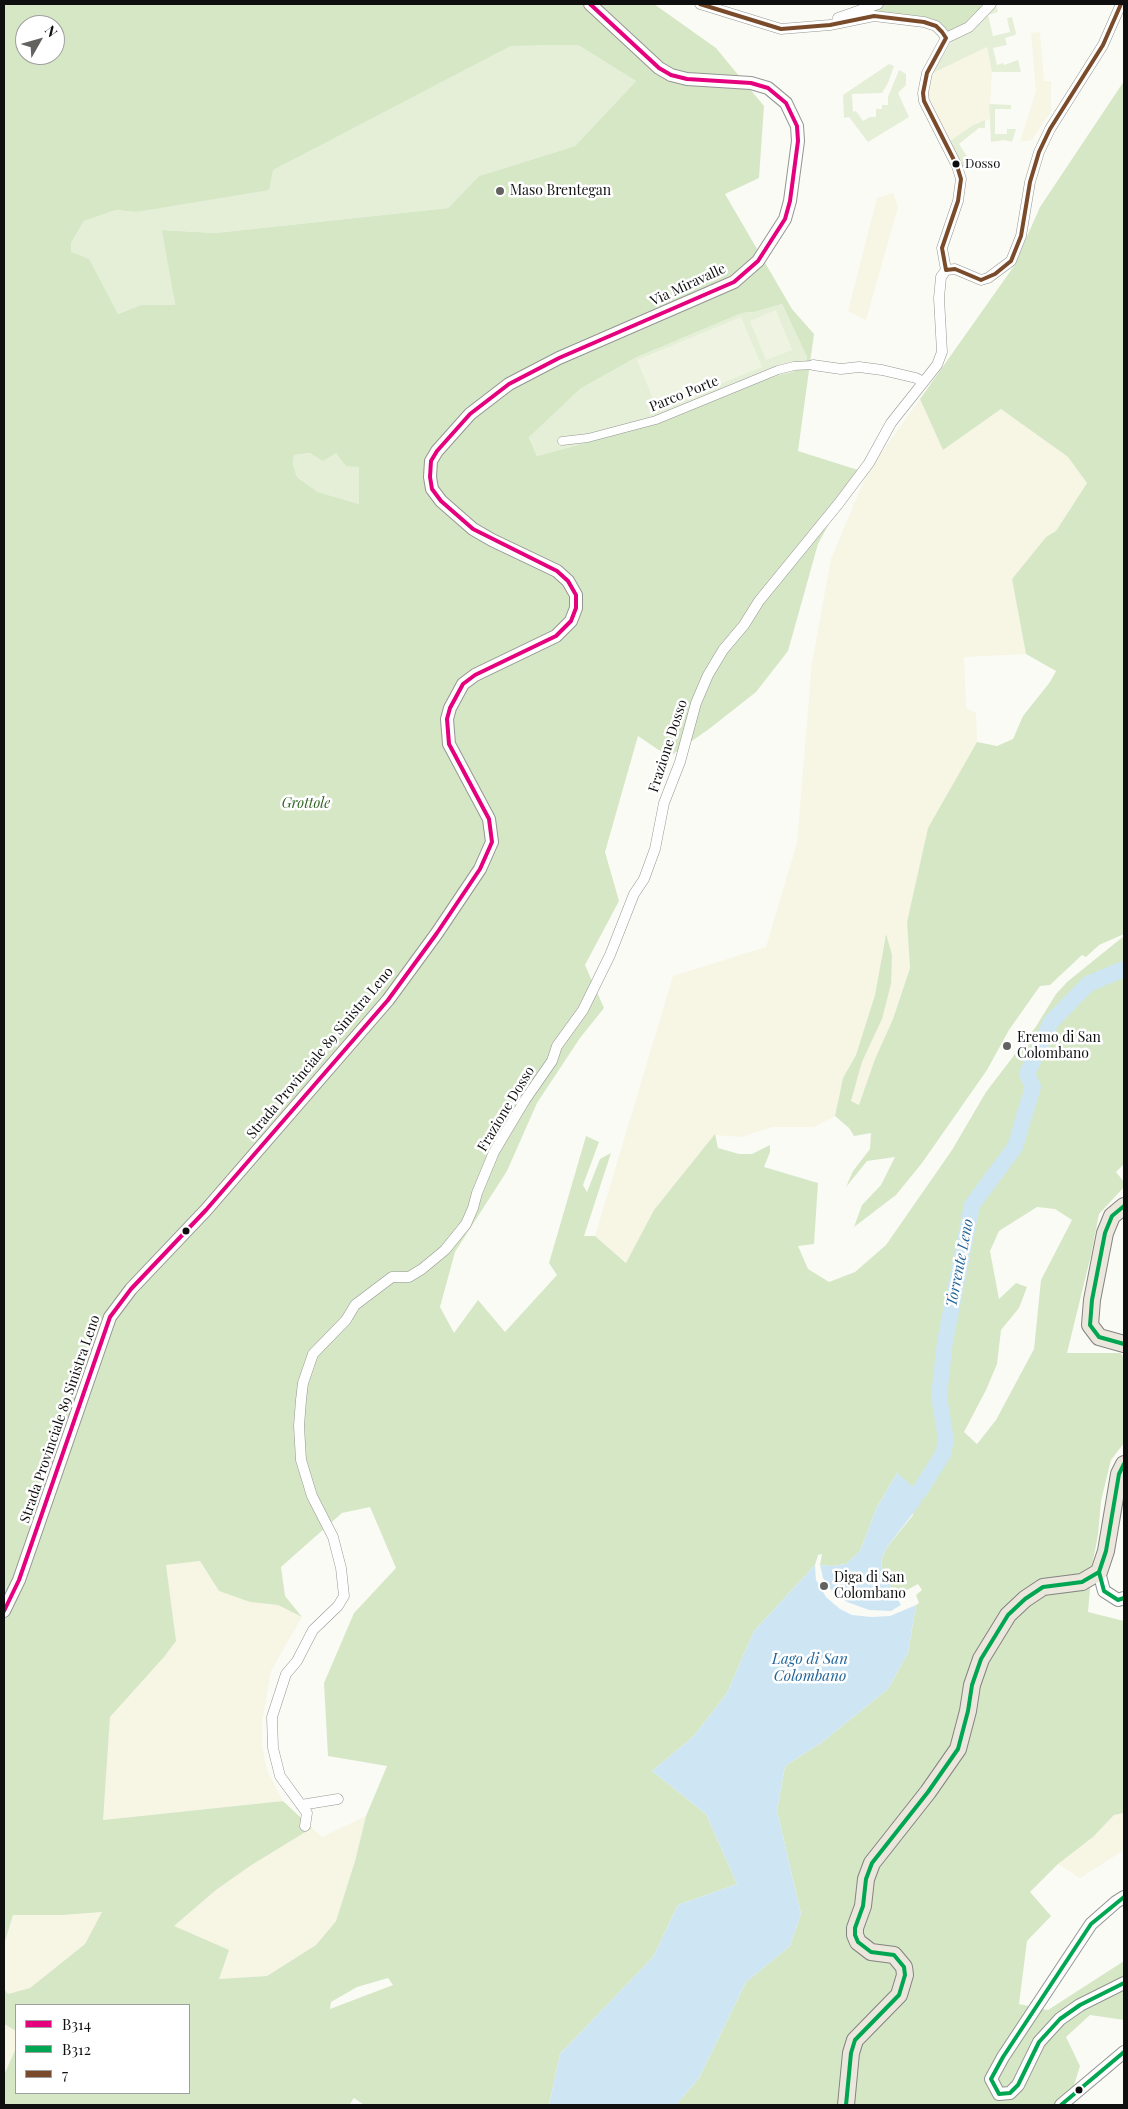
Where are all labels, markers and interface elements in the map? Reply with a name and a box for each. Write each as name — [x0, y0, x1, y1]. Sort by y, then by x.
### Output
north arrow — [15, 15, 65, 65]
text: N — [41, 21, 62, 41]
place label: Dosso — [965, 156, 1000, 172]
marker: Dosso — [951, 159, 961, 169]
place label: Maso Brentegan — [510, 183, 611, 199]
marker: Maso Brentegan — [494, 185, 506, 197]
street label: Via Miravalle — [648, 260, 728, 310]
street label: Parco Porte — [647, 373, 721, 415]
street label: Frazione Dosso — [645, 698, 691, 794]
park label: Grottole — [282, 796, 330, 812]
street label: Strada Provinciale 89 Sinistra Leno — [243, 964, 397, 1142]
place label: Eremo di San Colombano — [1017, 1030, 1101, 1062]
marker: Eremo di San Colombano — [1001, 1040, 1013, 1052]
street label: Frazione Dosso — [474, 1063, 538, 1155]
water label: Torrente Leno — [943, 1217, 977, 1309]
unlabelled marker — [181, 1226, 191, 1236]
street label: Strada Provinciale 89 Sinistra Leno — [16, 1313, 104, 1525]
place label: Diga di San Colombano — [834, 1570, 906, 1602]
marker: Diga di San Colombano — [818, 1580, 830, 1592]
water label: Lago di San Colombano — [772, 1650, 848, 1685]
legend — [15, 2004, 190, 2094]
text: B314 — [62, 2014, 91, 2034]
text: B312 — [62, 2039, 91, 2059]
text: 7 — [62, 2064, 68, 2084]
unlabelled marker — [1074, 2085, 1084, 2095]

